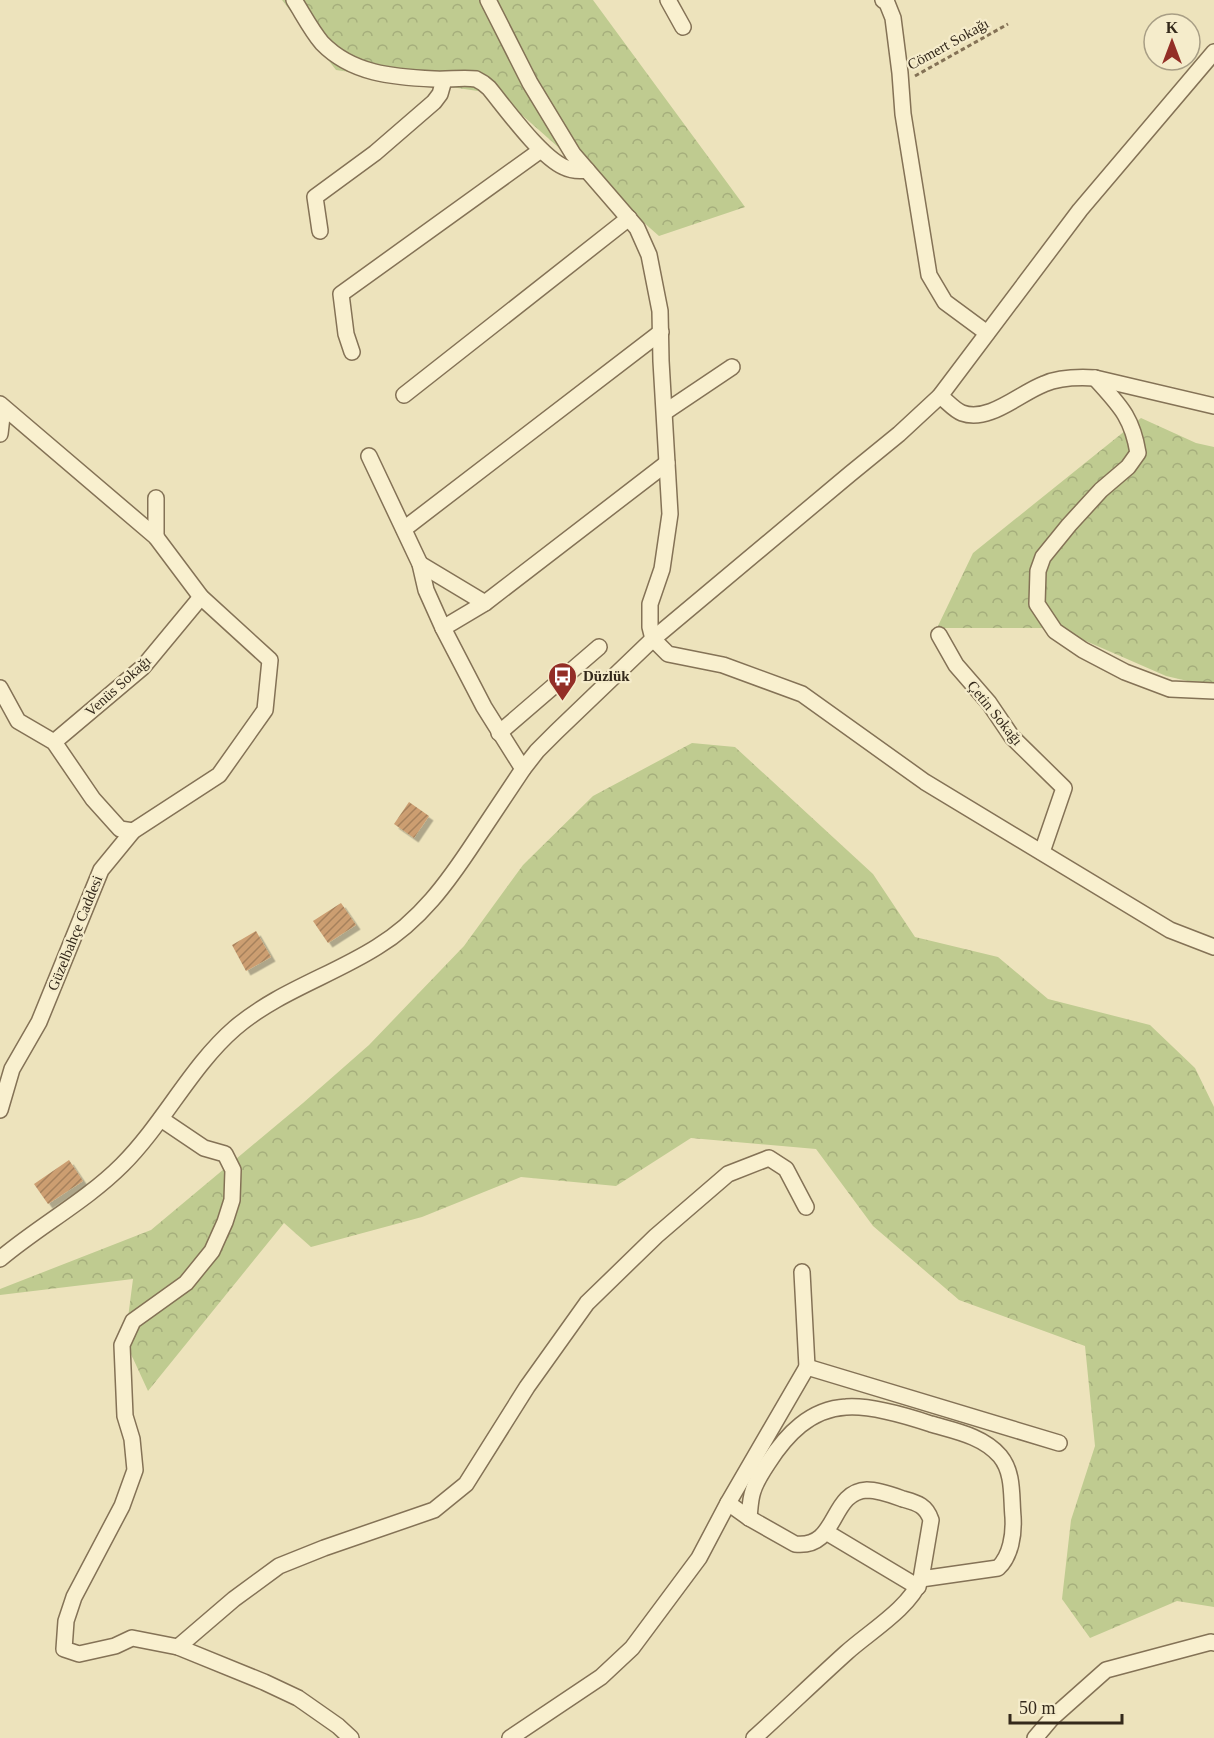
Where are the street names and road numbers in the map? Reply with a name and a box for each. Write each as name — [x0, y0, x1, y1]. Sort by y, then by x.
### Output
street label: Cömert Sokağı — [905, 15, 991, 73]
street label: Venüs Sokağı — [82, 653, 154, 719]
street label: Çetin Sokağı — [964, 678, 1026, 748]
street label: Güzelbahçe Caddesi — [45, 873, 105, 993]

